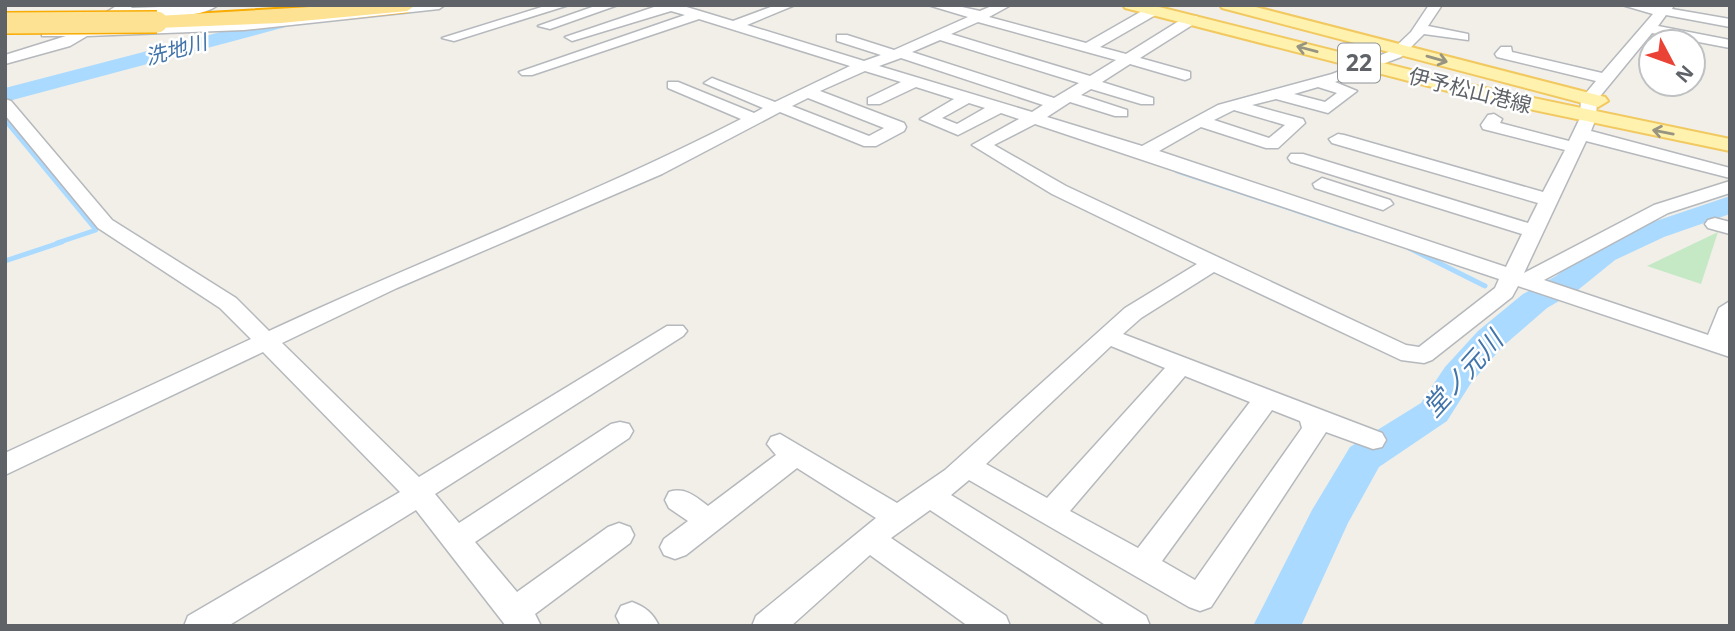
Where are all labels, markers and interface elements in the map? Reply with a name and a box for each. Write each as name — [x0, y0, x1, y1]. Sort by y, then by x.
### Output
water label: 洗地川 — [142, 27, 212, 71]
north arrow — [1637, 28, 1707, 98]
one-way arrow — [1296, 42, 1319, 55]
road number: 22 — [1338, 44, 1380, 82]
one-way arrow — [1426, 54, 1448, 67]
text: N — [1670, 60, 1700, 89]
street label: 伊予松山港線 — [1406, 61, 1535, 119]
one-way arrow — [1652, 125, 1675, 138]
water label: 堂ノ元川 — [1414, 320, 1512, 424]

